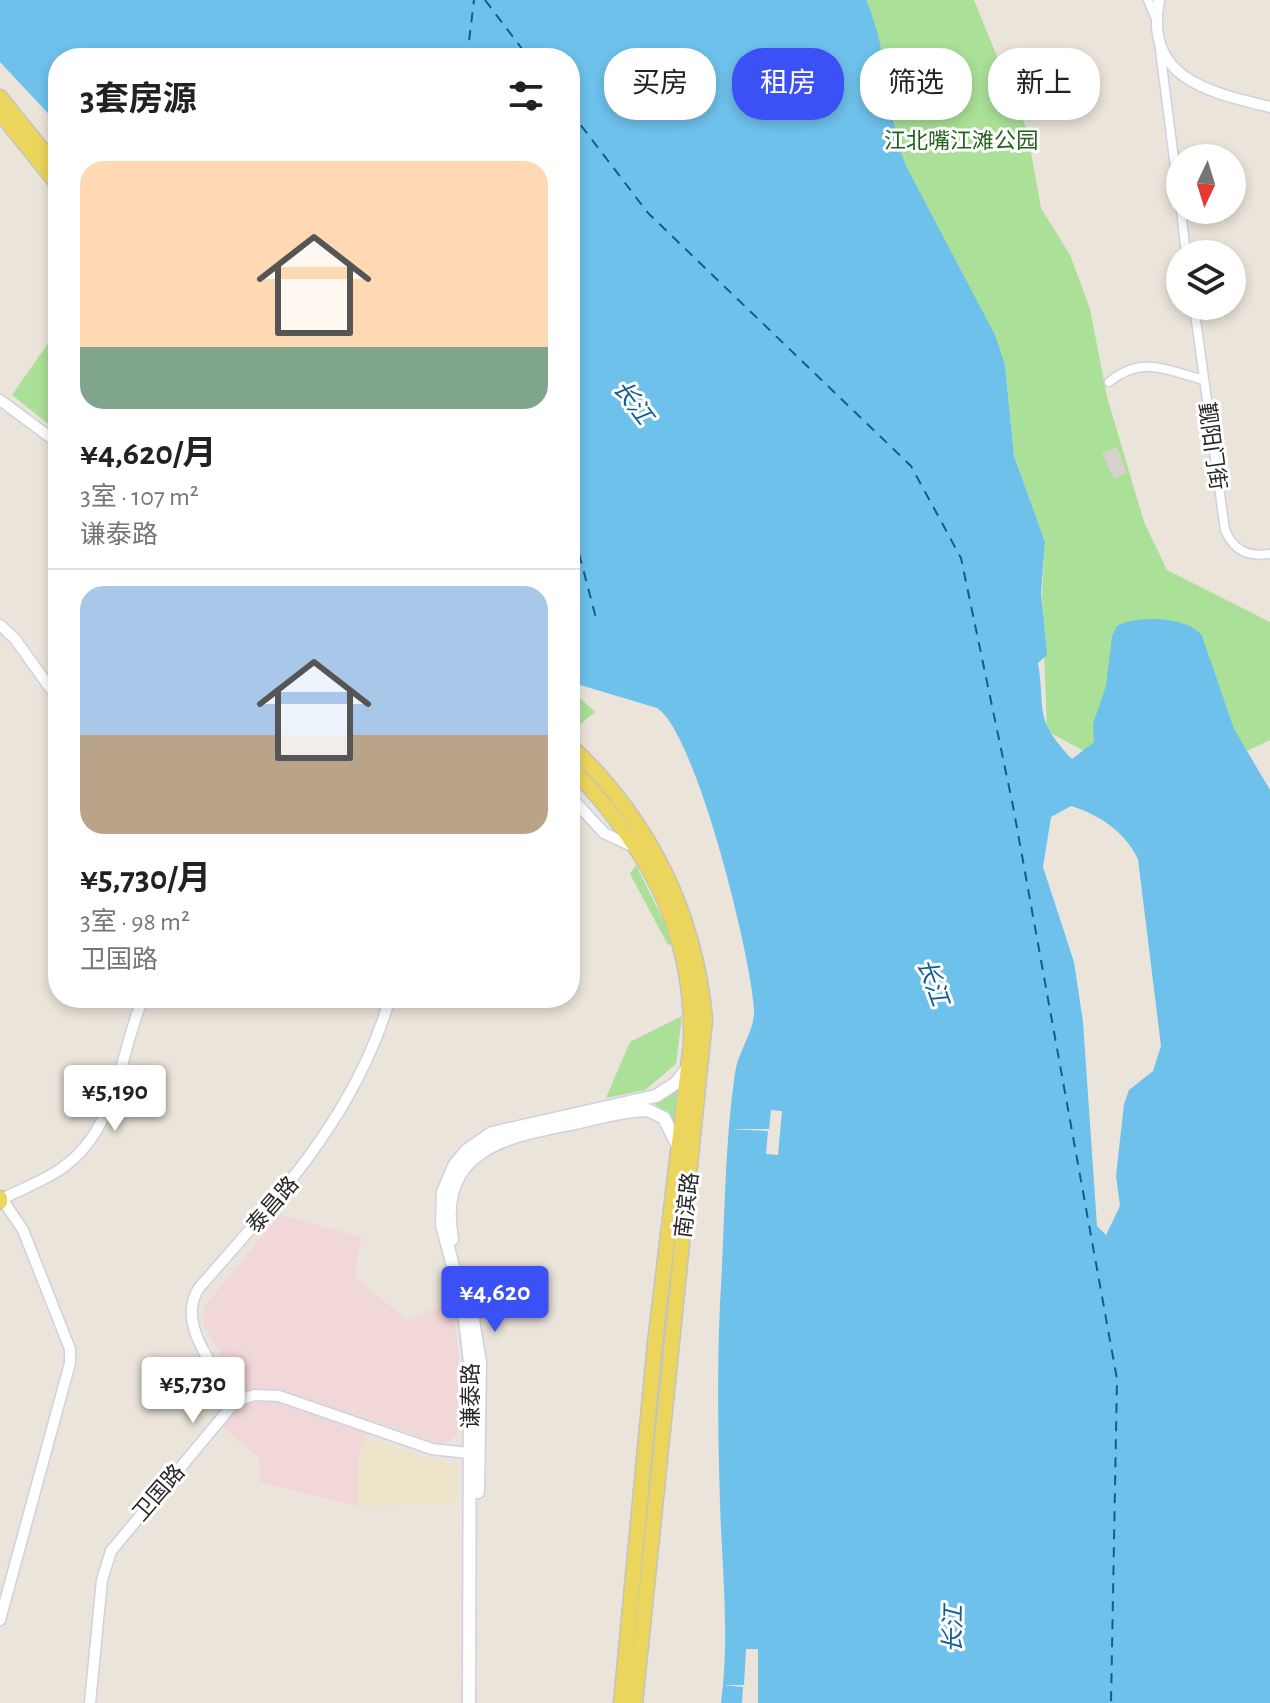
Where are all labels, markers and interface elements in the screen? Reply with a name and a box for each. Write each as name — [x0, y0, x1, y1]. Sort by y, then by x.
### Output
chip: 买房 — [604, 48, 716, 120]
chip: 租房 — [732, 48, 844, 120]
chip: 筛选 — [860, 48, 972, 120]
chip: 新上 — [988, 48, 1100, 120]
icon: filters — [504, 74, 548, 118]
text: 3套房源 — [80, 83, 197, 117]
park label: 江北嘴江滩公园 — [884, 129, 1038, 152]
north arrow — [1166, 144, 1246, 224]
map controls — [1166, 144, 1246, 320]
icon: home — [242, 213, 386, 357]
button: layers — [1166, 240, 1246, 320]
water label: 长江 — [608, 375, 660, 431]
street label: 觐阳门街 — [1195, 401, 1230, 491]
text: ¥4,620/月 — [80, 437, 217, 471]
text: 3室 · 107 m² — [80, 484, 199, 510]
text: 谦泰路 — [80, 522, 158, 548]
icon: home — [242, 638, 386, 782]
text: ¥5,730/月 — [80, 862, 211, 896]
text: 3室 · 98 m² — [80, 909, 190, 935]
text: 卫国路 — [80, 947, 158, 973]
water label: 长江 — [913, 955, 954, 1012]
pin: ¥5,190 — [50, 1065, 180, 1133]
text: ¥5,190 — [82, 1078, 148, 1104]
street label: 南滨路 — [671, 1171, 702, 1239]
street label: 泰昌路 — [242, 1172, 303, 1237]
pin: ¥4,620 — [430, 1266, 560, 1334]
text: ¥4,620 — [459, 1279, 531, 1305]
pin: ¥5,730 — [128, 1357, 258, 1425]
street label: 谦泰路 — [459, 1363, 482, 1429]
text: ¥5,730 — [160, 1370, 226, 1396]
street label: 卫国路 — [128, 1460, 189, 1525]
water label: 长江 — [940, 1602, 966, 1653]

